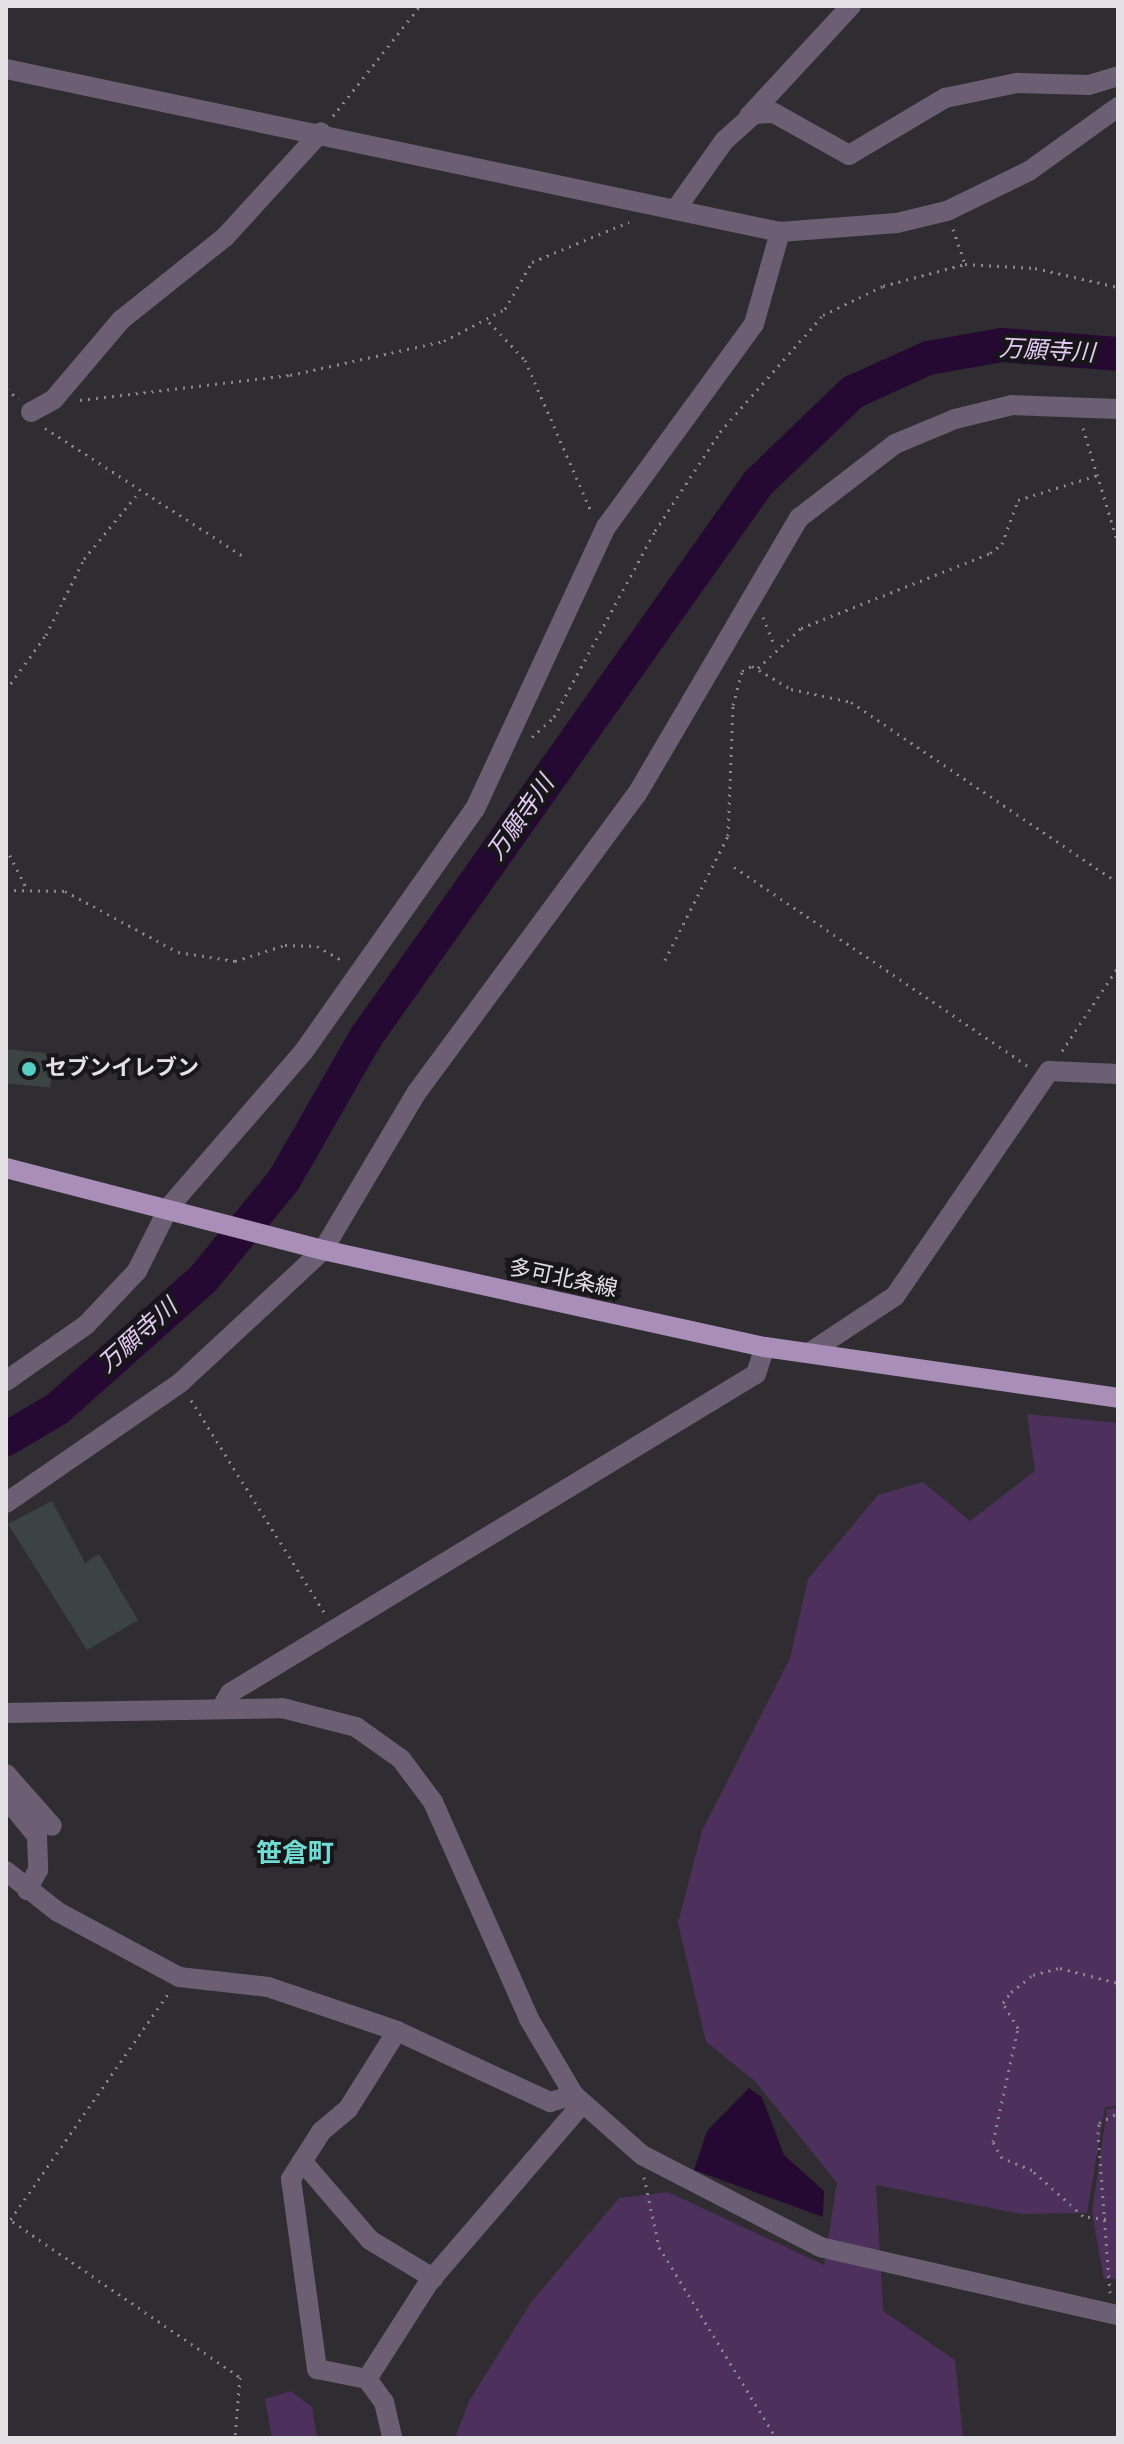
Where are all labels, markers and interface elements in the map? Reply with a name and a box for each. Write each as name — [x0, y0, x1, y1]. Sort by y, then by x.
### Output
water label: 万願寺川 — [998, 334, 1096, 368]
water label: 万願寺川 — [482, 770, 560, 866]
place label: セブンイレブン — [45, 1056, 199, 1082]
marker: セブンイレブン — [20, 1060, 38, 1078]
street label: 多可北条線 — [506, 1255, 620, 1303]
water label: 万願寺川 — [93, 1293, 183, 1379]
district label: 笹倉町 — [256, 1838, 334, 1870]

